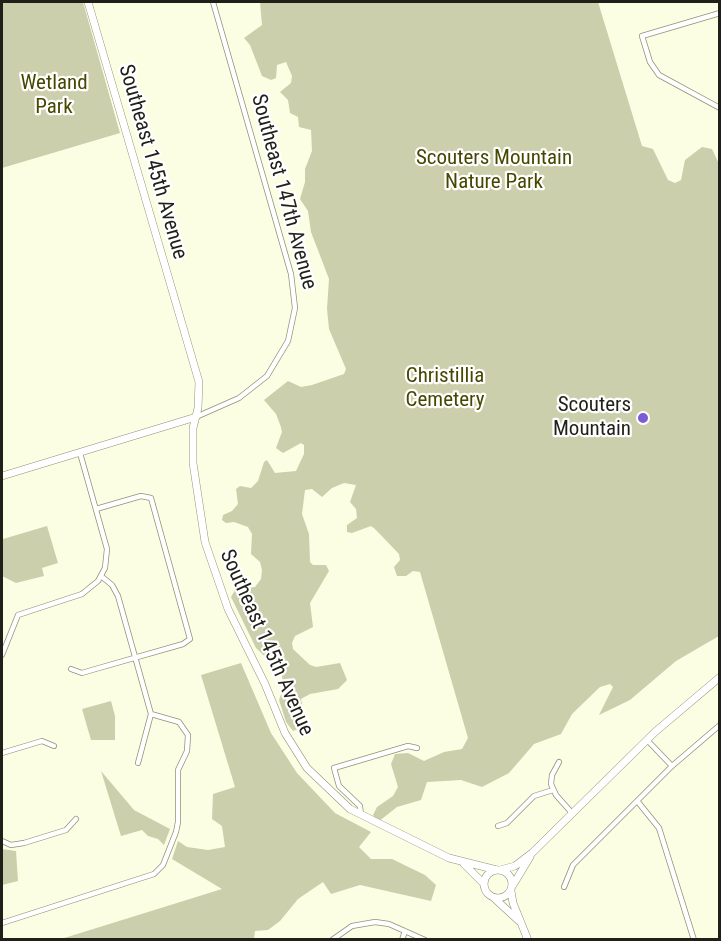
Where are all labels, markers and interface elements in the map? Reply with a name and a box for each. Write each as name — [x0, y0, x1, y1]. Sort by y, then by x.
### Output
street label: Southeast 145th Avenue — [112, 62, 192, 262]
park label: Wetland Park — [20, 71, 88, 121]
street label: Southeast 147th Avenue — [245, 92, 321, 292]
park label: Scouters Mountain Nature Park — [416, 146, 572, 196]
park label: Christillia Cemetery — [406, 364, 484, 414]
place label: Scouters Mountain — [553, 393, 631, 443]
marker: Scouters Mountain — [636, 411, 650, 425]
street label: Southeast 145th Avenue — [214, 546, 318, 740]

